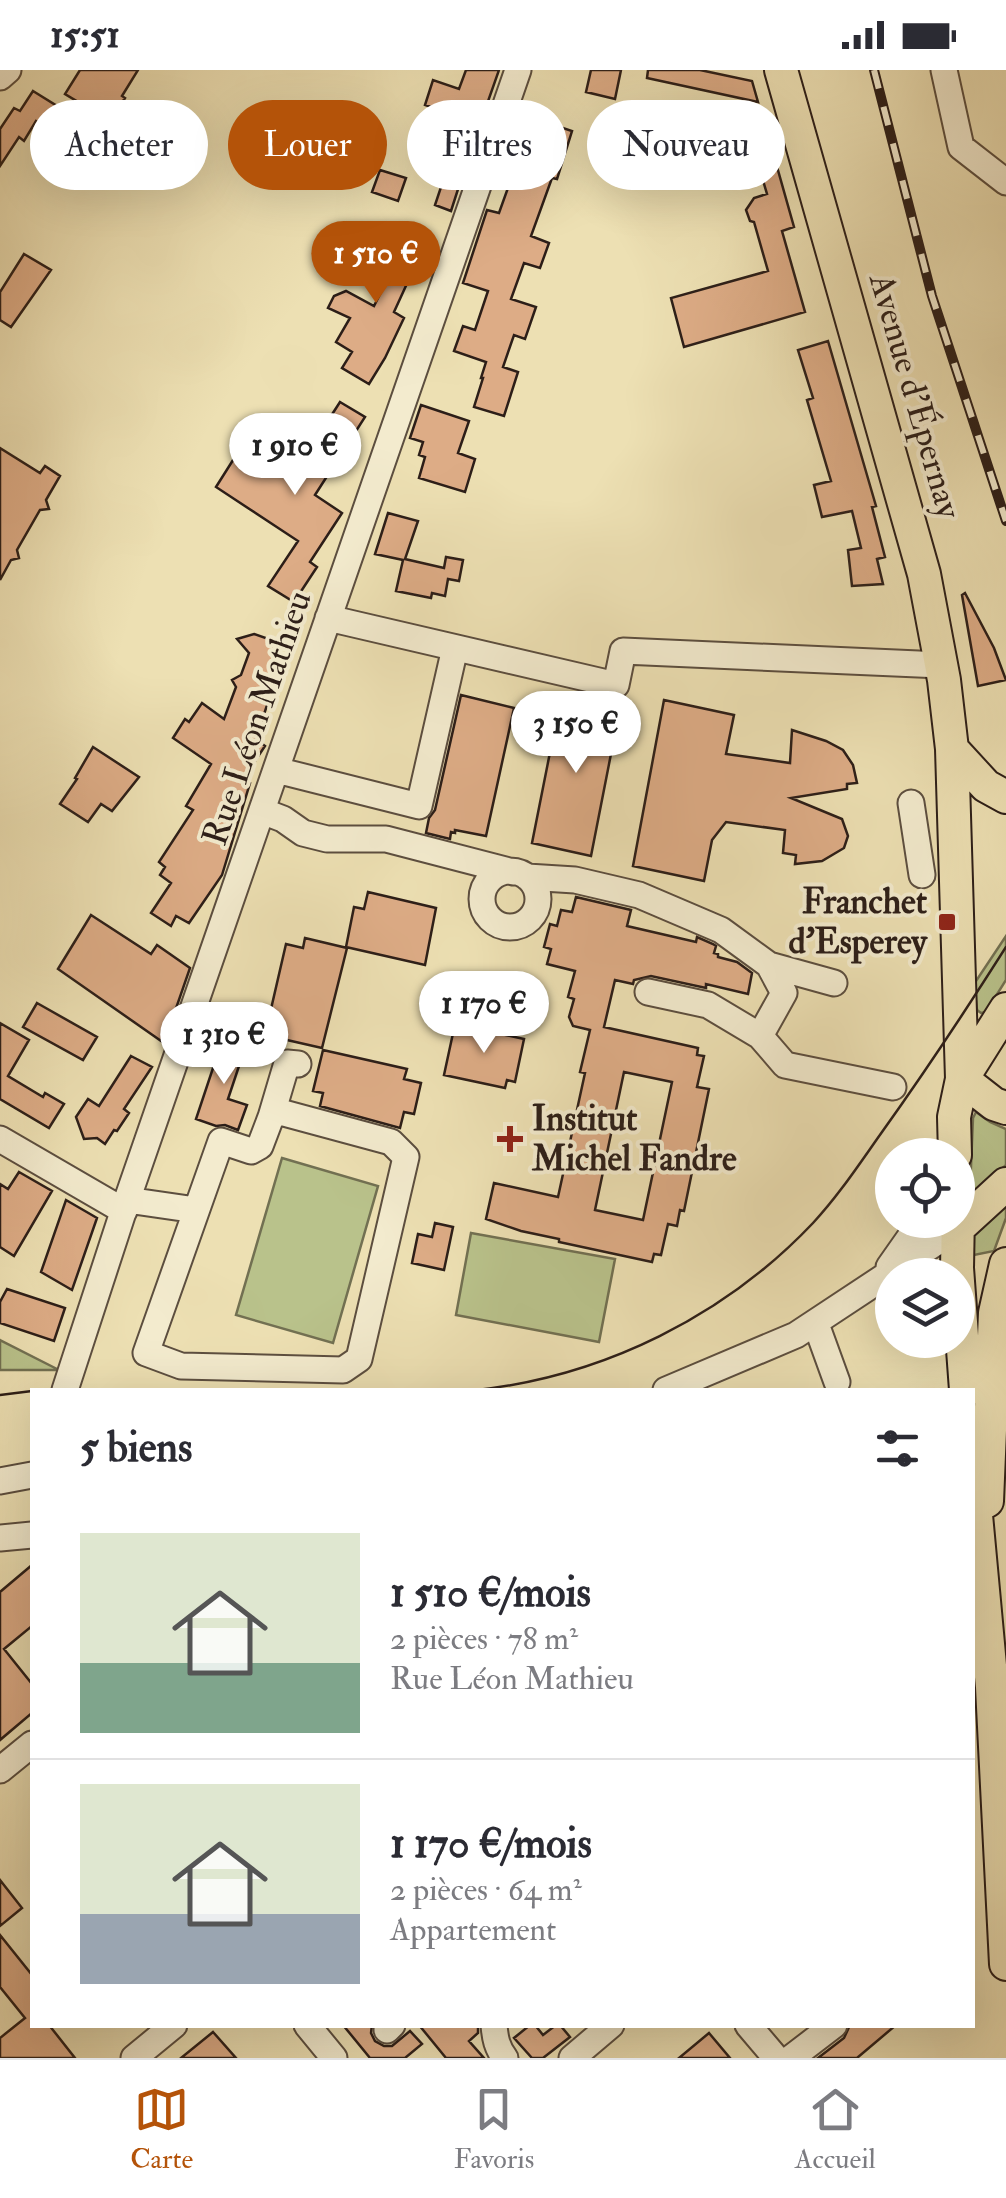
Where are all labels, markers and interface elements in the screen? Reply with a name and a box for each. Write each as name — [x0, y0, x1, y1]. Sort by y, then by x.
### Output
text: 15:51 — [50, 11, 120, 59]
chip: Acheter — [30, 100, 208, 190]
chip: Louer — [228, 100, 387, 190]
chip: Filtres — [407, 100, 567, 190]
chip: Nouveau — [587, 100, 785, 190]
pin: 1 510 € — [284, 221, 468, 306]
text: 1 510 € — [333, 233, 419, 273]
street label: Avenue d'Épernay — [859, 267, 972, 524]
pin: 1 910 € — [203, 413, 387, 498]
text: 1 910 € — [251, 425, 339, 465]
street label: Rue Léon Mathieu — [193, 585, 321, 851]
pin: 3 150 € — [484, 691, 668, 776]
text: 3 150 € — [533, 703, 619, 743]
place label: Franchet d'Esperey — [788, 880, 929, 965]
marker: Franchet d'Esperey — [936, 911, 958, 933]
pin: 1 170 € — [392, 971, 576, 1056]
text: 1 170 € — [441, 983, 527, 1023]
pin: 1 310 € — [132, 1002, 316, 1087]
text: 1 310 € — [182, 1014, 266, 1054]
place label: Institut Michel Fandre — [531, 1097, 737, 1181]
marker: Institut Michel Fandre — [497, 1126, 523, 1152]
map controls — [875, 1138, 975, 1358]
button: locate — [875, 1138, 975, 1238]
button: layers — [875, 1258, 975, 1358]
icon: filters — [870, 1421, 925, 1476]
text: 5 biens — [80, 1422, 192, 1474]
text: 1 510 €/mois — [390, 1567, 591, 1619]
icon: home — [160, 1573, 280, 1693]
text: 2 pièces · 78 m² — [390, 1619, 578, 1659]
text: Rue Léon Mathieu — [390, 1659, 634, 1699]
text: 1 170 €/mois — [390, 1818, 592, 1870]
icon: home — [160, 1824, 280, 1944]
text: 2 pièces · 64 m² — [390, 1870, 582, 1910]
text: Appartement — [390, 1910, 556, 1950]
tab: Carte — [130, 2082, 193, 2177]
tab: Favoris — [454, 2082, 534, 2177]
tab: Accueil — [795, 2082, 876, 2177]

